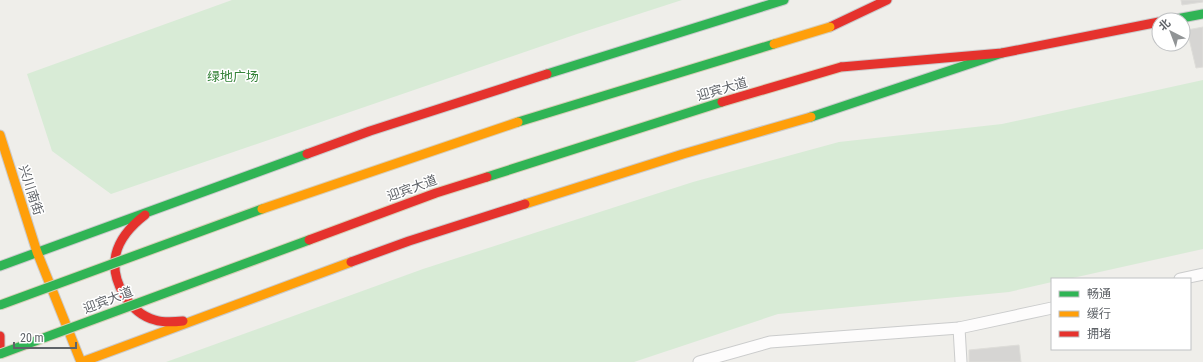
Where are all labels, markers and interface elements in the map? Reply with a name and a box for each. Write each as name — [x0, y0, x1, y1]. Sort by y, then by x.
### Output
north arrow — [1151, 12, 1191, 52]
text: 北 — [1156, 16, 1173, 33]
park label: 绿地广场 — [207, 69, 259, 84]
street label: 迎宾大道 — [695, 75, 749, 103]
street label: 兴川南街 — [16, 163, 46, 217]
street label: 迎宾大道 — [385, 172, 439, 204]
legend — [1051, 278, 1191, 350]
street label: 迎宾大道 — [81, 284, 135, 316]
text: 畅通 — [1087, 287, 1111, 301]
text: 缓行 — [1087, 307, 1111, 321]
scale bar — [14, 324, 76, 350]
text: 拥堵 — [1087, 327, 1111, 341]
text: 20 m — [20, 331, 44, 345]

